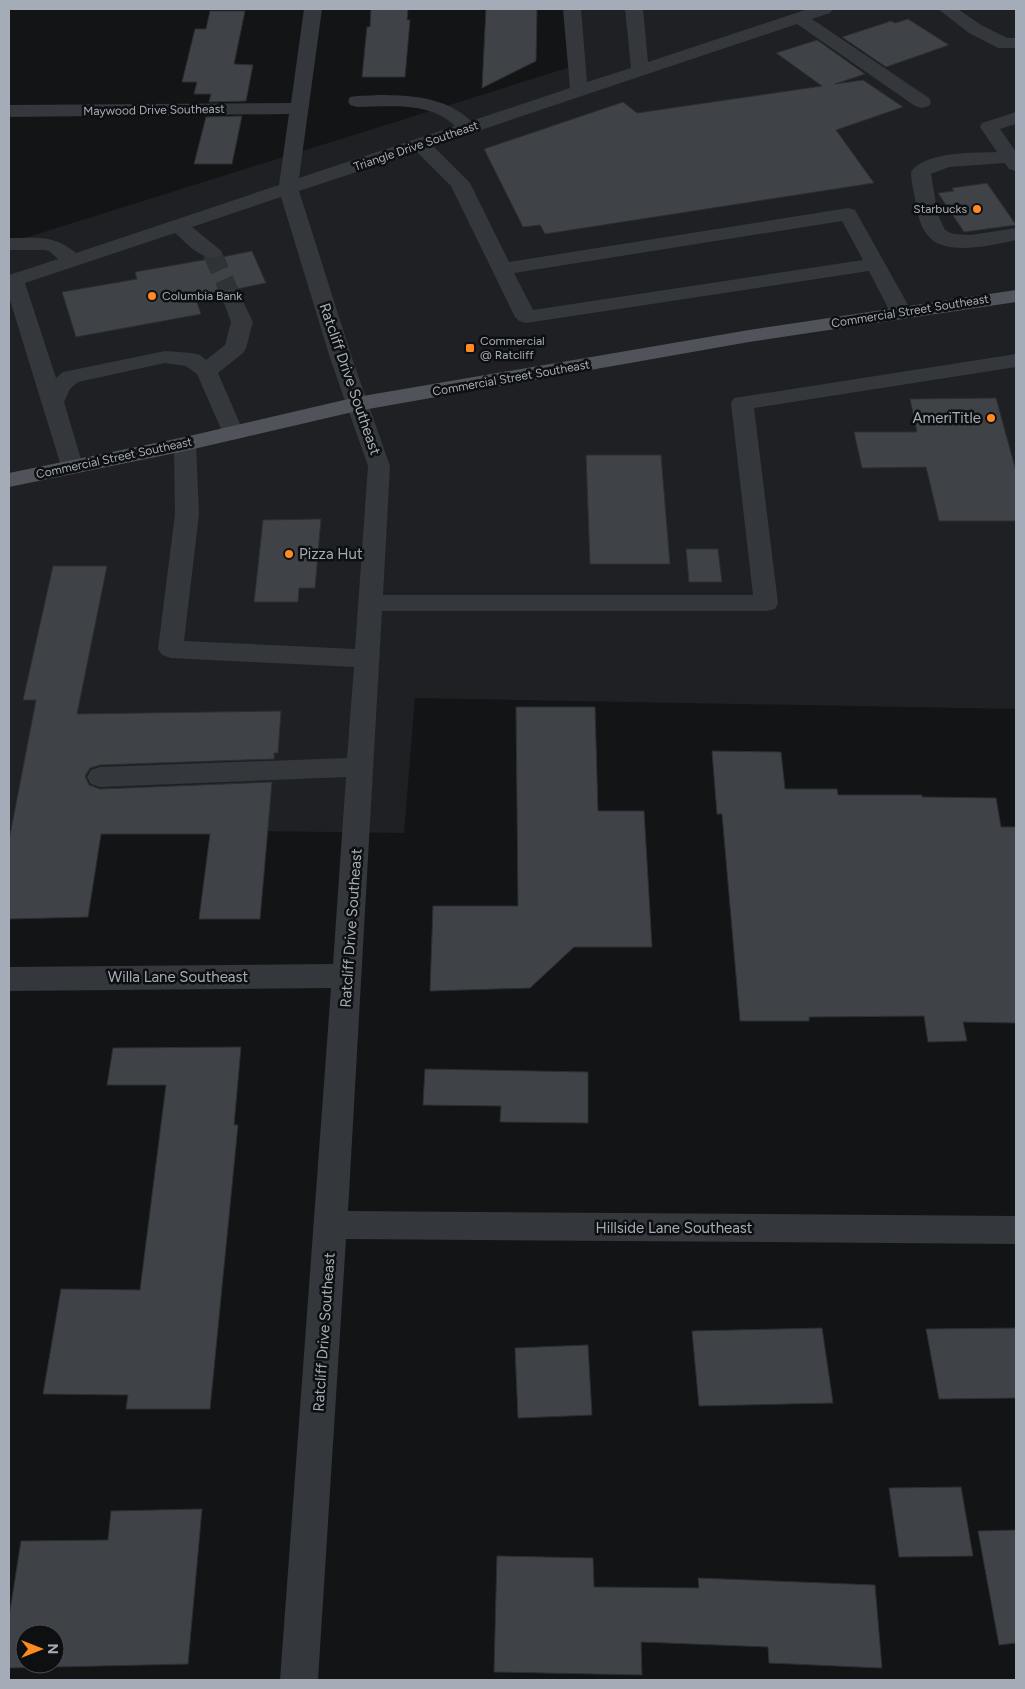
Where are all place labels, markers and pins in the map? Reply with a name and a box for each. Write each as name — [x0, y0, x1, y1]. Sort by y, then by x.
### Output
place label: Starbucks — [913, 202, 967, 216]
marker: Starbucks — [971, 203, 983, 215]
place label: Columbia Bank — [162, 289, 242, 303]
marker: Columbia Bank — [146, 290, 158, 302]
place label: Commercial @ Ratcliff — [480, 334, 545, 362]
marker: Commercial @ Ratcliff — [464, 342, 476, 354]
place label: AmeriTitle — [912, 409, 981, 427]
marker: AmeriTitle — [985, 412, 997, 424]
place label: Pizza Hut — [299, 545, 363, 563]
marker: Pizza Hut — [283, 548, 295, 560]

